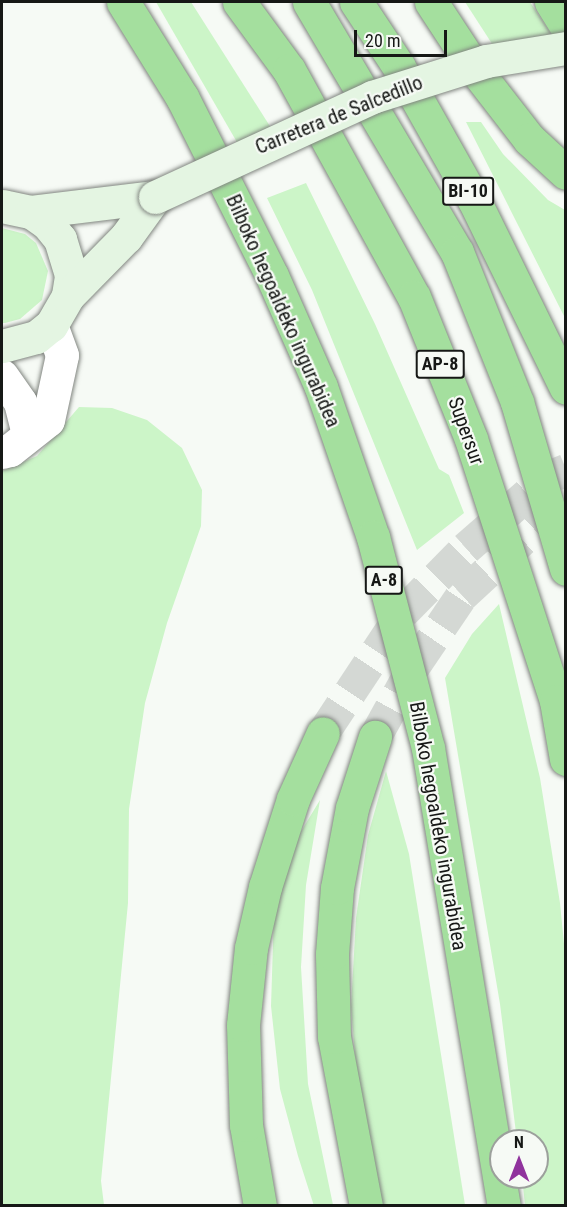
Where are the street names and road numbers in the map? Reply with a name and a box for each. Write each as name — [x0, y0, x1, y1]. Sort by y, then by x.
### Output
street label: Carretera de Salcedillo — [252, 70, 426, 160]
road number: BI-10 — [441, 176, 495, 206]
street label: Bilboko hegoaldeko ingurabidea — [221, 191, 345, 431]
road number: AP-8 — [414, 349, 466, 379]
street label: Supersur — [443, 394, 489, 468]
road number: A-8 — [364, 565, 404, 595]
street label: Bilboko hegoaldeko ingurabidea — [404, 700, 472, 952]

